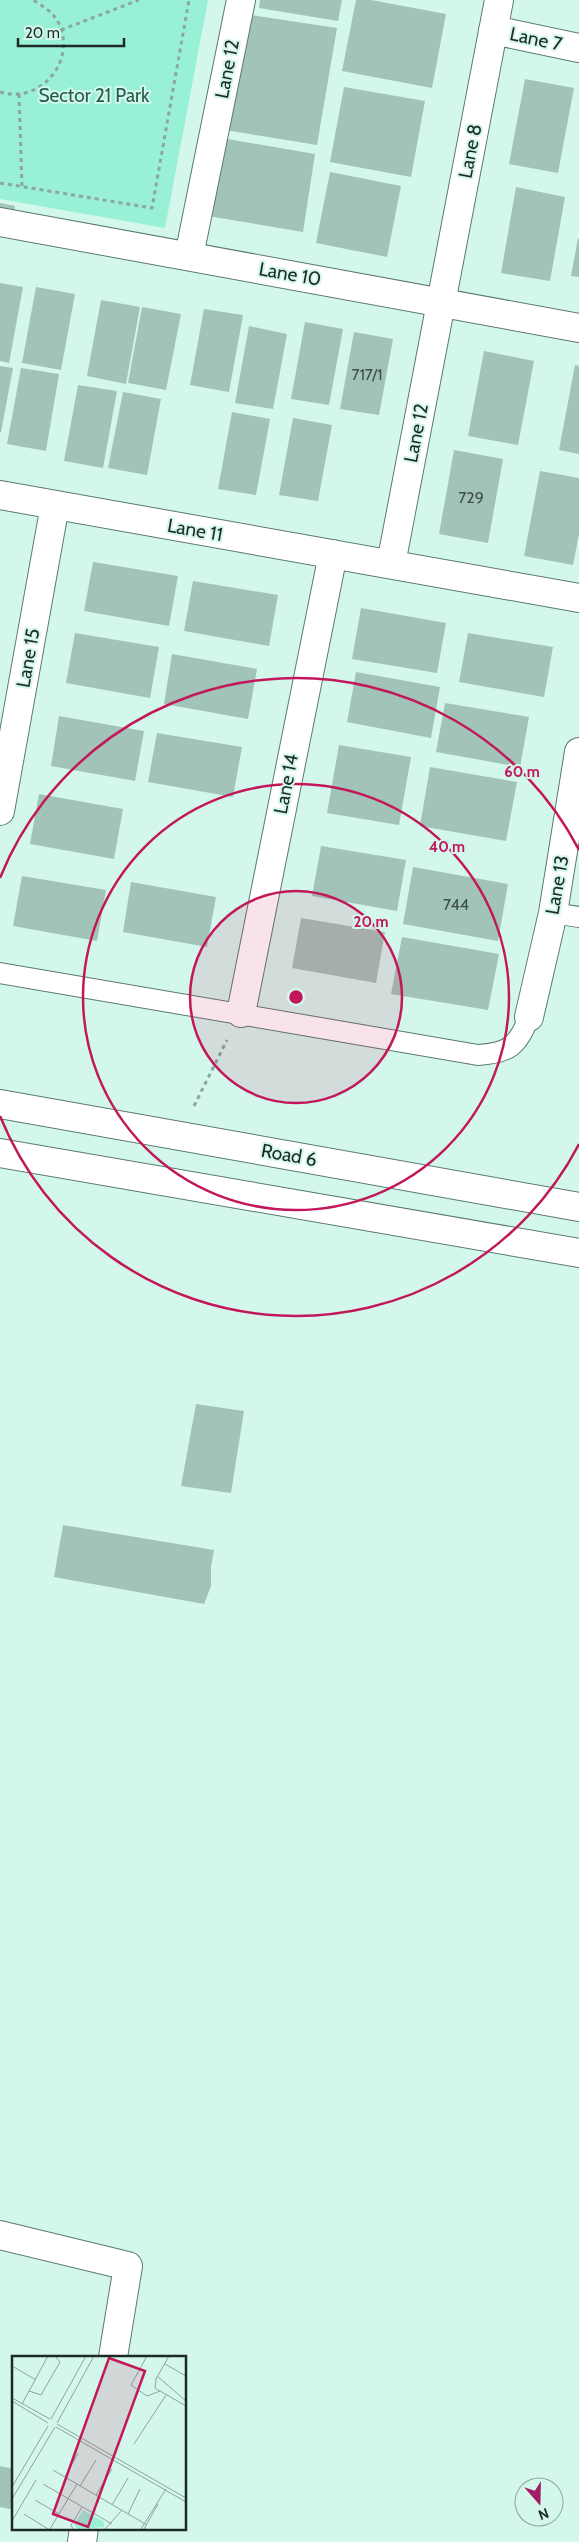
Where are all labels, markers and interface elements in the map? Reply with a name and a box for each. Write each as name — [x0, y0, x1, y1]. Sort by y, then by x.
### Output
scale bar — [18, 15, 124, 47]
street label: Lane 7 — [508, 22, 565, 56]
text: 20 m — [25, 24, 60, 42]
street label: Lane 12 — [210, 38, 244, 100]
park label: Sector 21 Park — [38, 84, 150, 107]
street label: Lane 8 — [453, 122, 487, 180]
street label: Lane 10 — [257, 257, 323, 291]
house number: 717/1 — [352, 365, 382, 384]
street label: Lane 12 — [399, 402, 433, 464]
house number: 729 — [458, 488, 484, 507]
street label: Lane 11 — [166, 514, 224, 546]
street label: Lane 15 — [11, 627, 45, 689]
street label: Lane 14 — [269, 752, 303, 816]
text: 60 m — [504, 763, 540, 781]
text: 40 m — [429, 838, 465, 856]
street label: Lane 13 — [540, 854, 574, 916]
house number: 744 — [443, 895, 469, 914]
text: 20 m — [354, 913, 388, 931]
centre of rings — [287, 988, 305, 1006]
street label: Road 6 — [259, 1139, 319, 1171]
inset map — [12, 2356, 186, 2530]
north arrow — [514, 2477, 564, 2527]
text: N — [536, 2504, 551, 2524]

